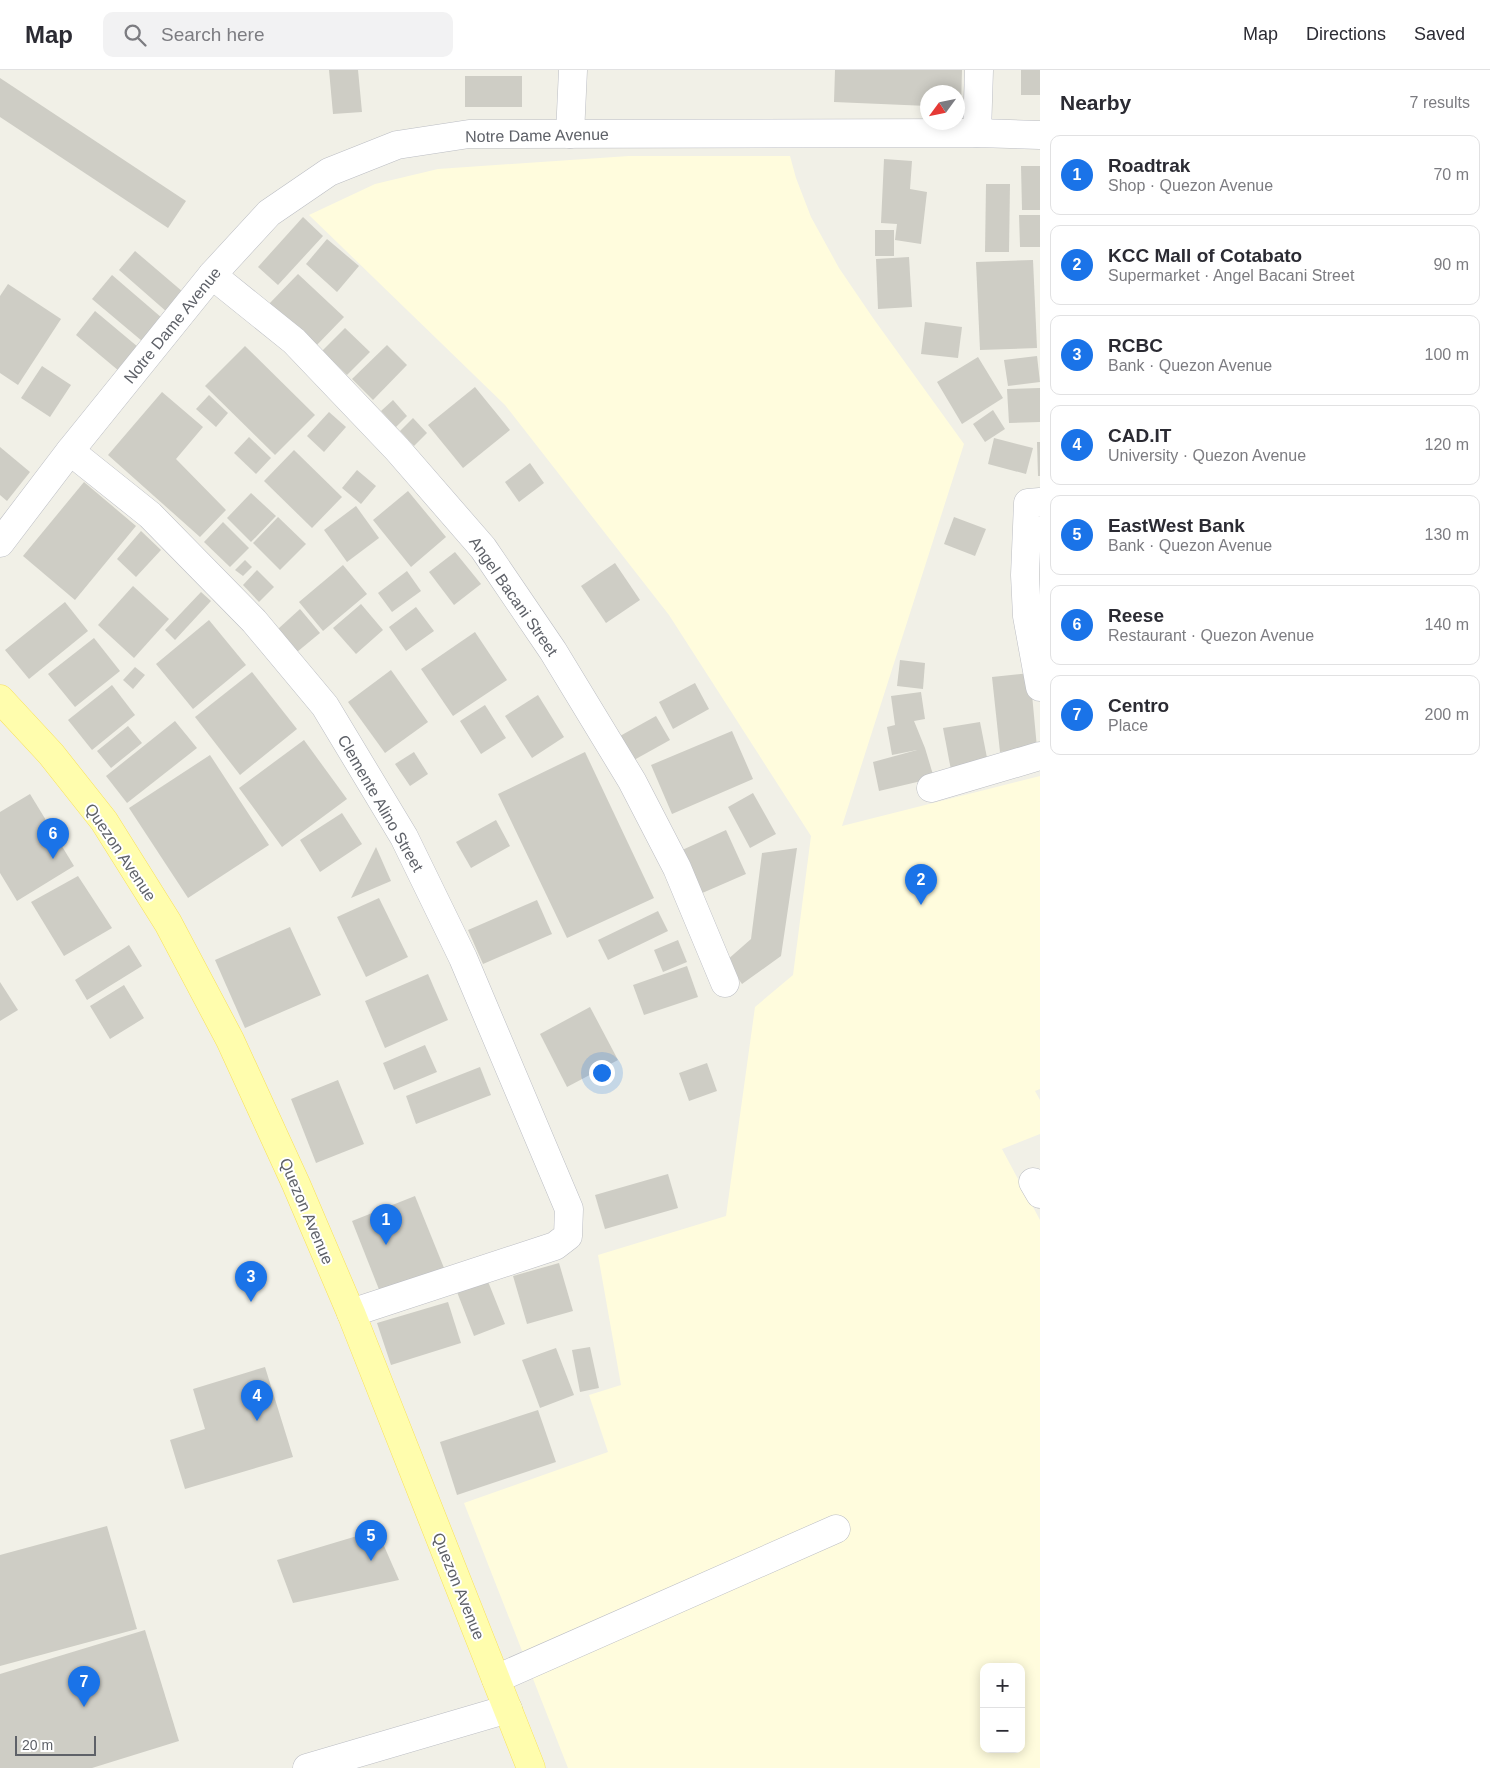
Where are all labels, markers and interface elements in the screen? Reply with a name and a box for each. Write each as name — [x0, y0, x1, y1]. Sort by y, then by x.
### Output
search box — [103, 12, 453, 57]
text: Map — [25, 21, 73, 48]
icon: search — [121, 21, 149, 49]
text: Search here — [161, 24, 265, 45]
text: Map — [1243, 24, 1278, 44]
text: Directions — [1306, 24, 1386, 44]
text: Saved — [1414, 24, 1465, 44]
north arrow — [920, 85, 965, 130]
text: Nearby — [1060, 91, 1131, 114]
text: 7 results — [1410, 94, 1470, 111]
street label: Notre Dame Avenue — [465, 126, 609, 145]
text: Roadtrak — [1108, 155, 1190, 176]
text: 1 — [1073, 166, 1081, 183]
text: 70 m — [1433, 166, 1469, 183]
text: Shop · Quezon Avenue — [1108, 177, 1273, 194]
text: KCC Mall of Cotabato — [1108, 245, 1302, 266]
text: 2 — [1073, 256, 1081, 273]
text: 90 m — [1433, 256, 1469, 273]
street label: Notre Dame Avenue — [121, 264, 224, 387]
text: Supermarket · Angel Bacani Street — [1108, 267, 1354, 284]
text: RCBC — [1108, 335, 1163, 356]
text: 3 — [1073, 346, 1081, 363]
text: 100 m — [1425, 346, 1469, 363]
text: Bank · Quezon Avenue — [1108, 357, 1272, 374]
text: CAD.IT — [1108, 425, 1171, 446]
text: 4 — [1073, 436, 1081, 453]
text: 120 m — [1425, 436, 1469, 453]
text: University · Quezon Avenue — [1108, 447, 1306, 464]
text: EastWest Bank — [1108, 515, 1245, 536]
text: 5 — [1073, 526, 1081, 543]
text: 130 m — [1425, 526, 1469, 543]
street label: Angel Bacani Street — [466, 533, 561, 660]
text: Bank · Quezon Avenue — [1108, 537, 1272, 554]
text: Reese — [1108, 605, 1164, 626]
text: 6 — [1073, 616, 1081, 633]
text: 140 m — [1425, 616, 1469, 633]
text: Restaurant · Quezon Avenue — [1108, 627, 1314, 644]
text: Centro — [1108, 695, 1169, 716]
text: 7 — [1073, 706, 1081, 723]
text: 200 m — [1425, 706, 1469, 723]
text: Place — [1108, 717, 1148, 734]
street label: Clemente Alino Street — [335, 732, 427, 875]
street label: Quezon Avenue — [82, 800, 159, 904]
pin: 6 — [37, 818, 69, 859]
pin: 2 — [905, 864, 937, 905]
your location — [589, 1060, 615, 1086]
street label: Quezon Avenue — [277, 1156, 337, 1267]
pin: 1 — [370, 1204, 402, 1245]
pin: 3 — [235, 1261, 267, 1302]
pin: 4 — [241, 1380, 273, 1421]
pin: 5 — [355, 1520, 387, 1561]
street label: Quezon Avenue — [429, 1530, 488, 1642]
map controls — [980, 1663, 1025, 1753]
button: + — [980, 1663, 1025, 1708]
pin: 7 — [68, 1666, 100, 1707]
button: − — [980, 1708, 1025, 1753]
scale bar — [15, 1733, 96, 1756]
text: 20 m — [22, 1737, 53, 1753]

